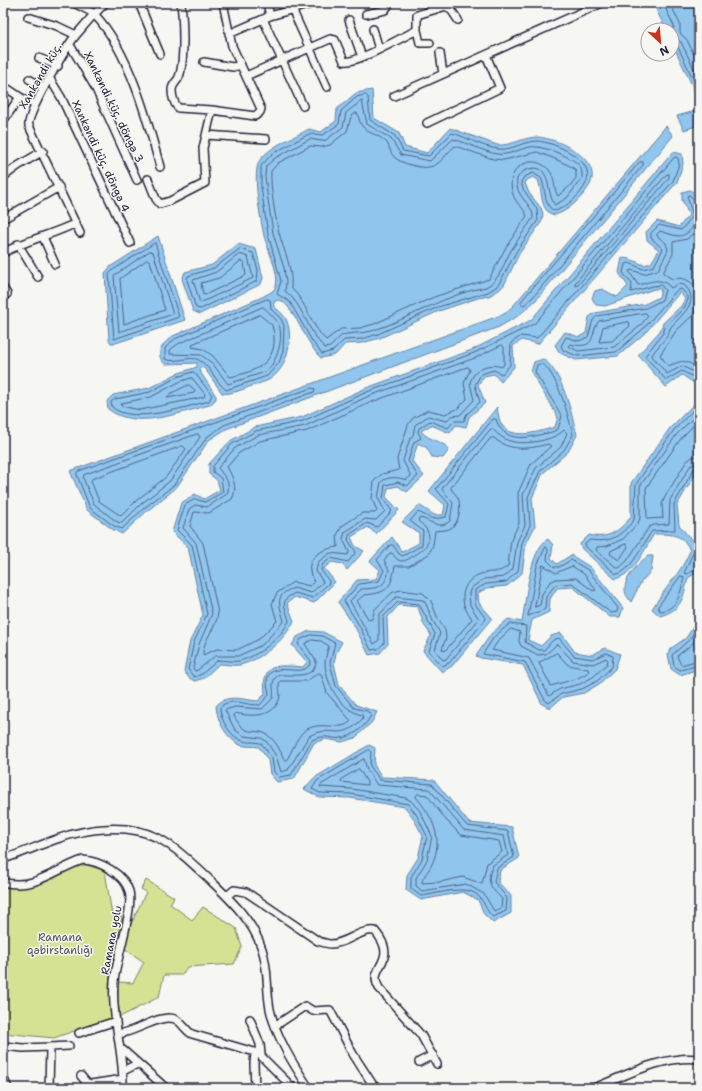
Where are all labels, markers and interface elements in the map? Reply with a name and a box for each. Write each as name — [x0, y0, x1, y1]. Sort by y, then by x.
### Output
north arrow — [640, 22, 680, 62]
street label: Xankəndi küç. — [16, 41, 65, 112]
text: N — [657, 42, 671, 59]
street label: Xankəndi küç. döngə 3 — [80, 49, 147, 165]
street label: Xankəndi küç. döngə 4 — [68, 98, 133, 215]
street label: Ramana yolu — [97, 904, 126, 976]
park label: Ramana qəbirstanlığı — [27, 930, 93, 958]

